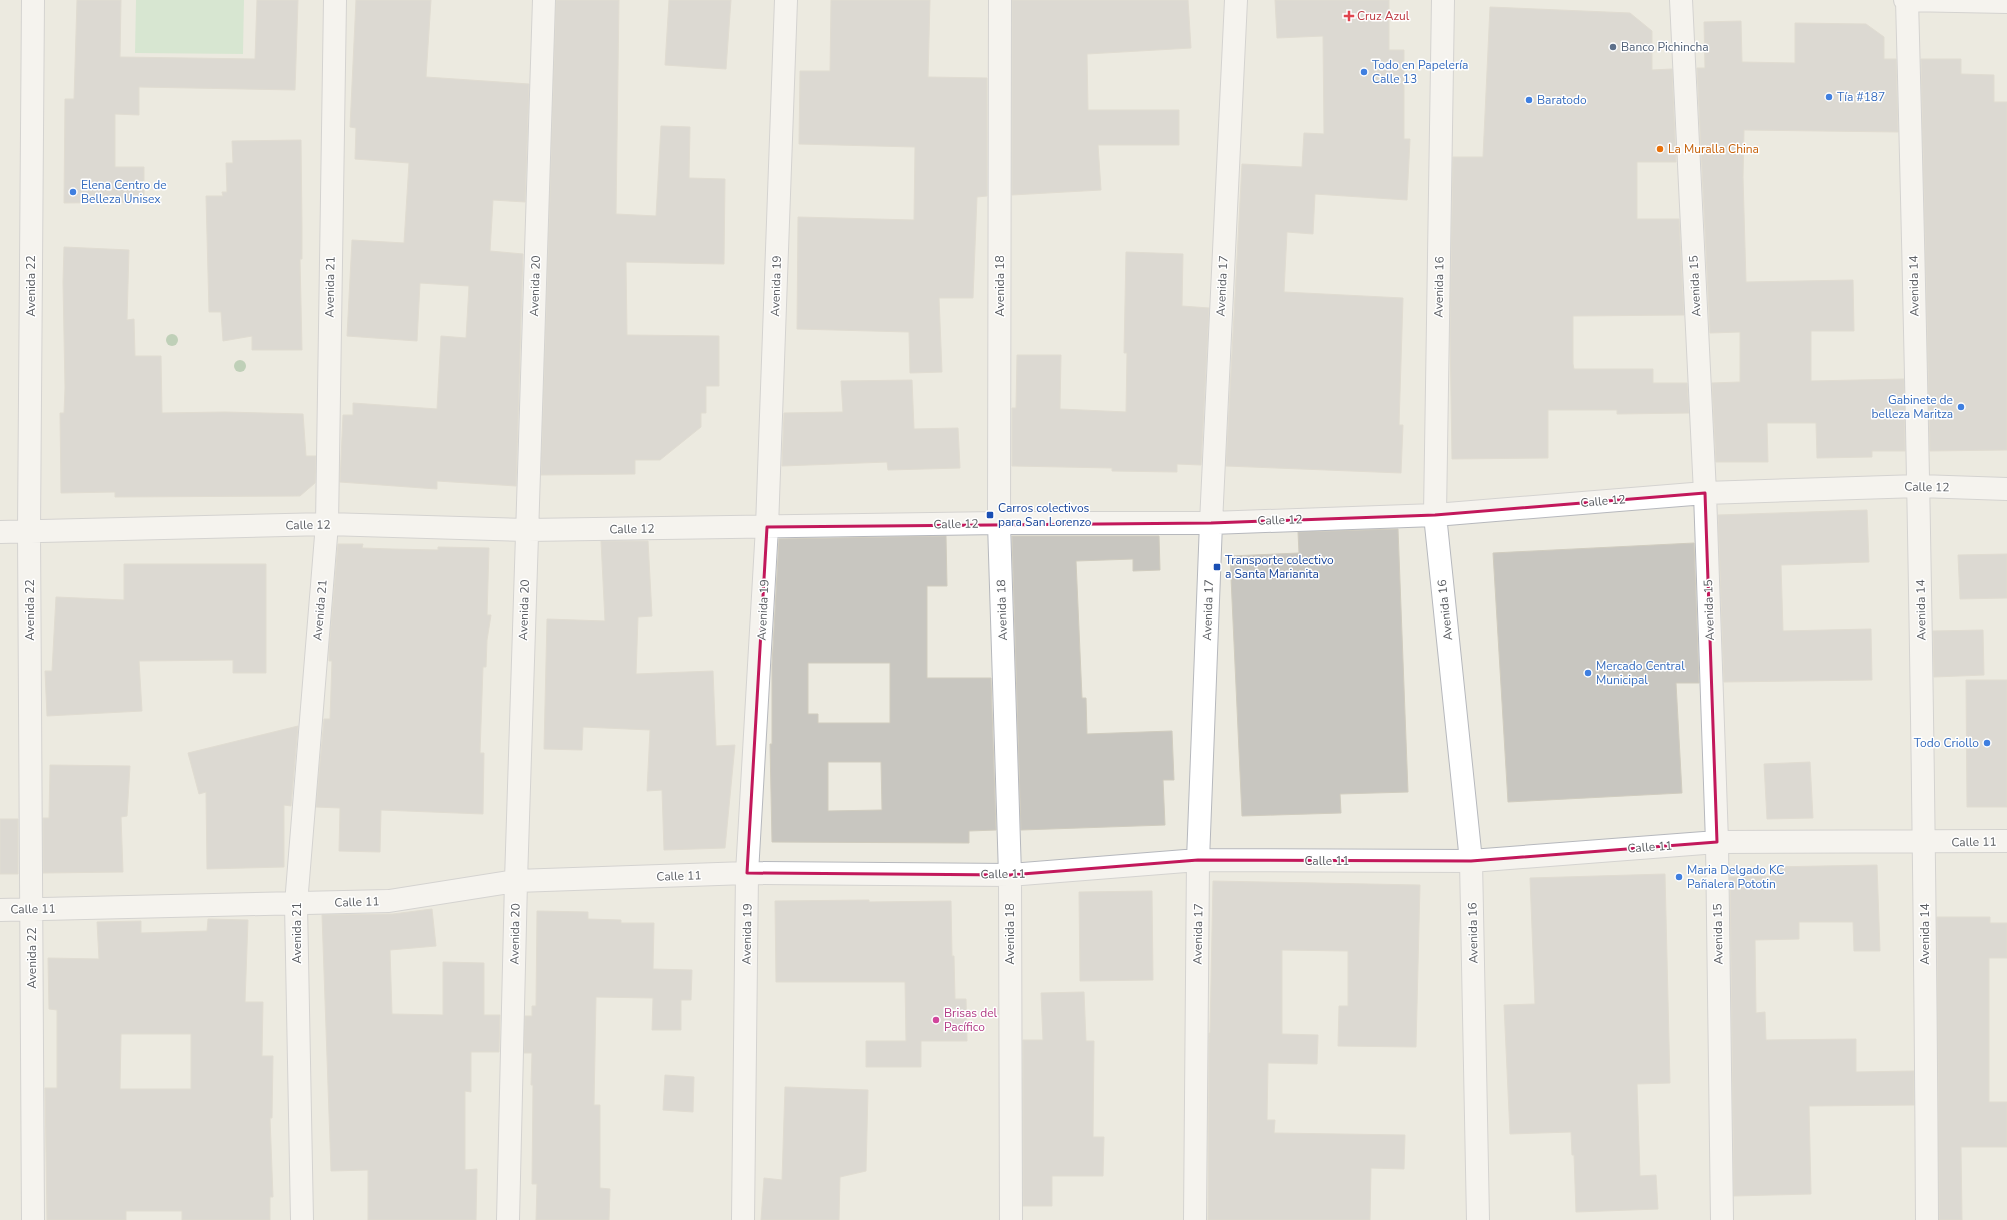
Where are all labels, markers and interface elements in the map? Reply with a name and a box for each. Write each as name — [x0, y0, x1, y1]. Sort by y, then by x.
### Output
place label: Cruz Azul — [1357, 8, 1410, 24]
marker: Cruz Azul — [1344, 11, 1354, 21]
place label: Banco Pichincha — [1621, 39, 1709, 55]
marker: Banco Pichincha — [1608, 42, 1618, 52]
place label: Todo en Papelería Calle 13 — [1372, 57, 1468, 87]
marker: Todo en Papelería Calle 13 — [1359, 67, 1369, 77]
place label: Tía #187 — [1837, 89, 1885, 105]
place label: Baratodo — [1537, 92, 1587, 108]
marker: Tía #187 — [1824, 92, 1834, 102]
marker: Baratodo — [1524, 95, 1534, 105]
place label: La Muralla China — [1668, 141, 1759, 157]
marker: La Muralla China — [1655, 144, 1665, 154]
place label: Elena Centro de Belleza Unisex — [81, 177, 167, 207]
marker: Elena Centro de Belleza Unisex — [68, 187, 78, 197]
street label: Avenida 22 — [23, 255, 39, 317]
street label: Avenida 20 — [526, 255, 544, 317]
street label: Avenida 19 — [767, 255, 785, 317]
street label: Avenida 18 — [992, 255, 1008, 317]
street label: Avenida 17 — [1212, 255, 1232, 317]
street label: Avenida 15 — [1685, 255, 1705, 317]
street label: Avenida 14 — [1905, 255, 1923, 317]
street label: Avenida 21 — [321, 256, 339, 318]
street label: Avenida 16 — [1430, 256, 1448, 318]
place label: Gabinete de belleza Maritza — [1872, 392, 1953, 422]
marker: Gabinete de belleza Maritza — [1956, 402, 1966, 412]
street label: Calle 12 — [1904, 479, 1950, 495]
street label: Calle 12 — [1580, 491, 1626, 511]
place label: Carros colectivos para San Lorenzo — [998, 500, 1092, 530]
marker: Carros colectivos para San Lorenzo — [985, 510, 995, 520]
street label: Calle 12 — [1257, 511, 1303, 529]
street label: Calle 12 — [933, 516, 979, 532]
street label: Calle 12 — [285, 517, 331, 533]
street label: Calle 12 — [609, 521, 655, 537]
place label: Transporte colectivo a Santa Marianita — [1225, 552, 1334, 582]
marker: Transporte colectivo a Santa Marianita — [1212, 562, 1222, 572]
street label: Avenida 22 — [22, 579, 38, 641]
street label: Avenida 21 — [309, 579, 331, 641]
street label: Avenida 20 — [515, 579, 533, 641]
street label: Avenida 19 — [753, 579, 773, 641]
street label: Avenida 18 — [993, 579, 1011, 641]
street label: Avenida 17 — [1199, 579, 1217, 641]
street label: Avenida 16 — [1434, 579, 1456, 641]
street label: Avenida 15 — [1700, 579, 1718, 641]
street label: Avenida 14 — [1912, 579, 1930, 641]
place label: Mercado Central Municipal — [1596, 658, 1685, 688]
marker: Mercado Central Municipal — [1583, 668, 1593, 678]
place label: Todo Criollo — [1914, 735, 1979, 751]
marker: Todo Criollo — [1982, 738, 1992, 748]
street label: Calle 11 — [1951, 834, 1997, 850]
street label: Calle 11 — [1627, 837, 1673, 857]
street label: Calle 11 — [1304, 853, 1350, 869]
place label: Maria Delgado KC Pañalera Pototin — [1687, 862, 1784, 892]
street label: Calle 11 — [980, 866, 1026, 882]
street label: Calle 11 — [656, 867, 702, 885]
marker: Maria Delgado KC Pañalera Pototin — [1674, 872, 1684, 882]
street label: Calle 11 — [334, 893, 380, 911]
street label: Calle 11 — [10, 901, 56, 917]
street label: Avenida 21 — [289, 902, 305, 964]
street label: Avenida 16 — [1464, 902, 1482, 964]
street label: Avenida 20 — [506, 903, 524, 965]
street label: Avenida 19 — [738, 903, 756, 965]
street label: Avenida 18 — [1002, 903, 1018, 965]
street label: Avenida 17 — [1189, 903, 1207, 965]
street label: Avenida 15 — [1709, 903, 1727, 965]
street label: Avenida 14 — [1917, 903, 1933, 965]
street label: Avenida 22 — [24, 927, 40, 989]
place label: Brisas del Pacífico — [944, 1005, 998, 1035]
marker: Brisas del Pacífico — [931, 1015, 941, 1025]

